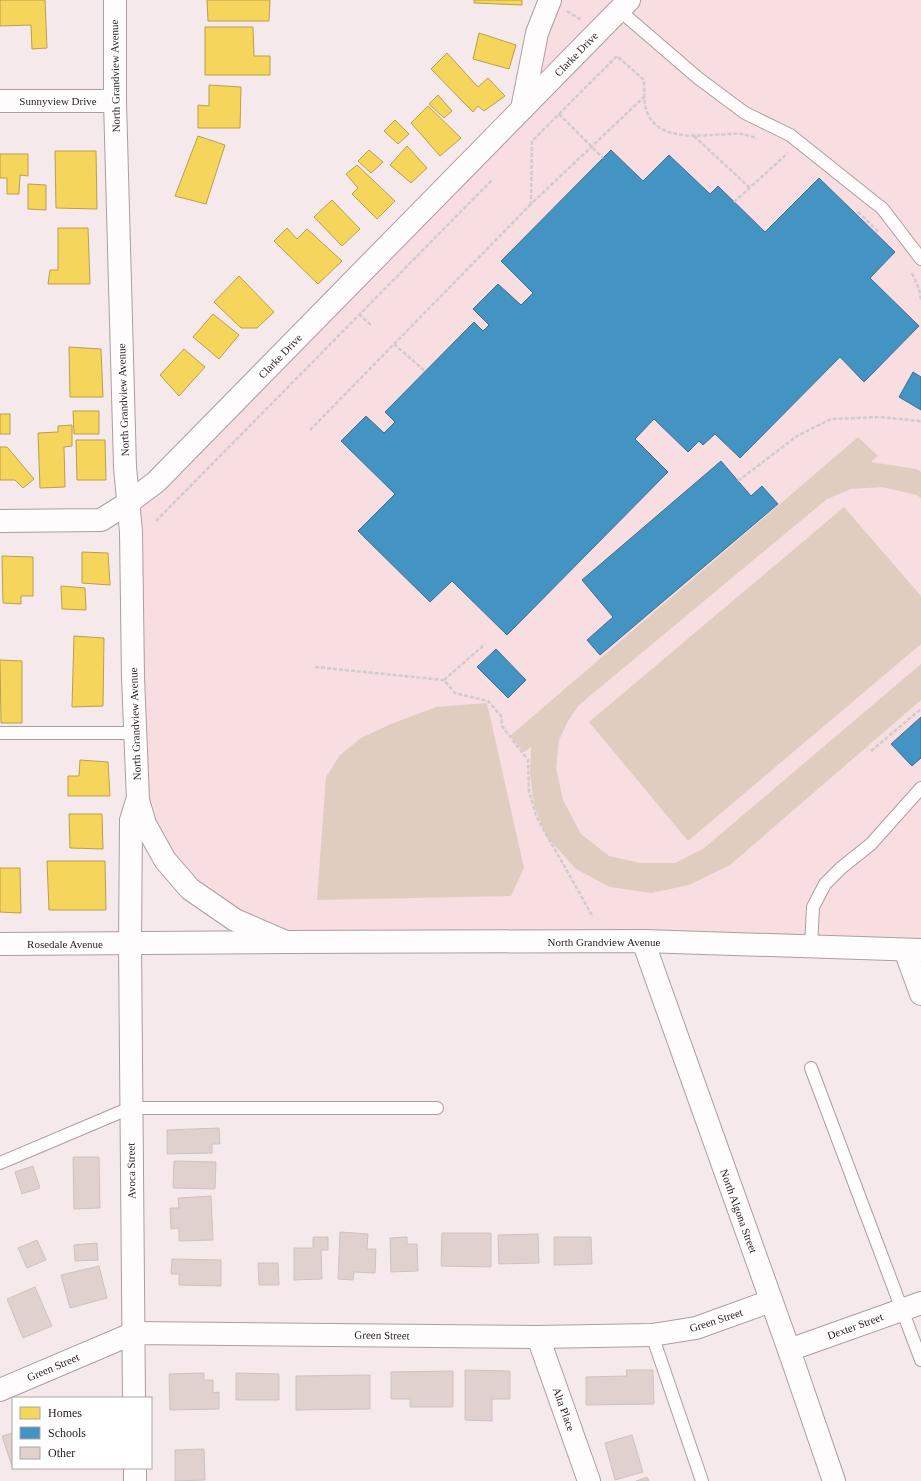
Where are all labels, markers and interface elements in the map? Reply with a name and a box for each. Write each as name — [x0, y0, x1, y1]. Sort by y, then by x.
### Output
street label: North Grandview Avenue — [108, 19, 122, 133]
street label: Clarke Drive — [552, 29, 600, 79]
street label: Sunnyview Drive — [19, 95, 97, 107]
street label: Clarke Drive — [256, 331, 304, 381]
street label: North Grandview Avenue — [115, 343, 131, 457]
street label: North Grandview Avenue — [127, 667, 143, 781]
street label: North Grandview Avenue — [548, 936, 661, 948]
street label: Rosedale Avenue — [27, 938, 103, 950]
street label: Avoca Street — [125, 1143, 137, 1199]
street label: North Algona Street — [718, 1167, 760, 1255]
street label: Green Street — [688, 1306, 744, 1334]
street label: Dexter Street — [826, 1310, 884, 1342]
street label: Green Street — [354, 1329, 410, 1341]
street label: Green Street — [25, 1351, 81, 1383]
street label: Alta Place — [551, 1386, 577, 1433]
legend — [12, 1397, 152, 1469]
text: Homes — [48, 1406, 82, 1420]
text: Schools — [48, 1426, 86, 1440]
text: Other — [48, 1446, 75, 1460]

